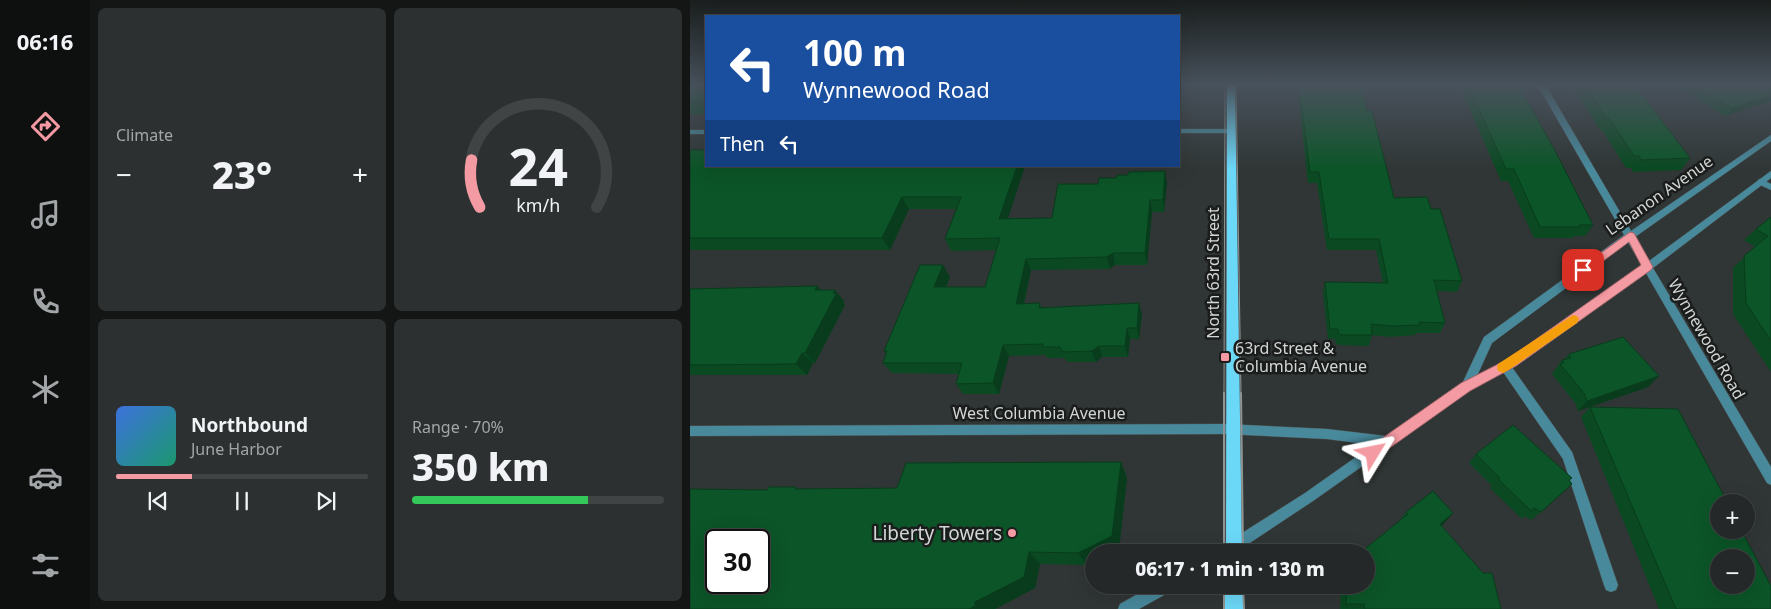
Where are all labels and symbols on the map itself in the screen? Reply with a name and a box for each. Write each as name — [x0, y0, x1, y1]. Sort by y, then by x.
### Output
street label: Lebanon Avenue — [1601, 150, 1717, 240]
street label: North 63rd Street — [1202, 207, 1224, 339]
pin — [1562, 249, 1604, 291]
street label: Wynnewood Road — [1663, 275, 1751, 403]
place label: 63rd Street & Columbia Avenue — [1235, 337, 1367, 377]
marker: 63rd Street & Columbia Avenue — [1219, 351, 1231, 363]
street label: West Columbia Avenue — [952, 402, 1126, 424]
position arrow — [1346, 426, 1398, 478]
place label: Liberty Towers — [872, 520, 1002, 546]
marker: Liberty Towers — [1006, 527, 1018, 539]
speed limit sign: 30 — [705, 529, 770, 594]

